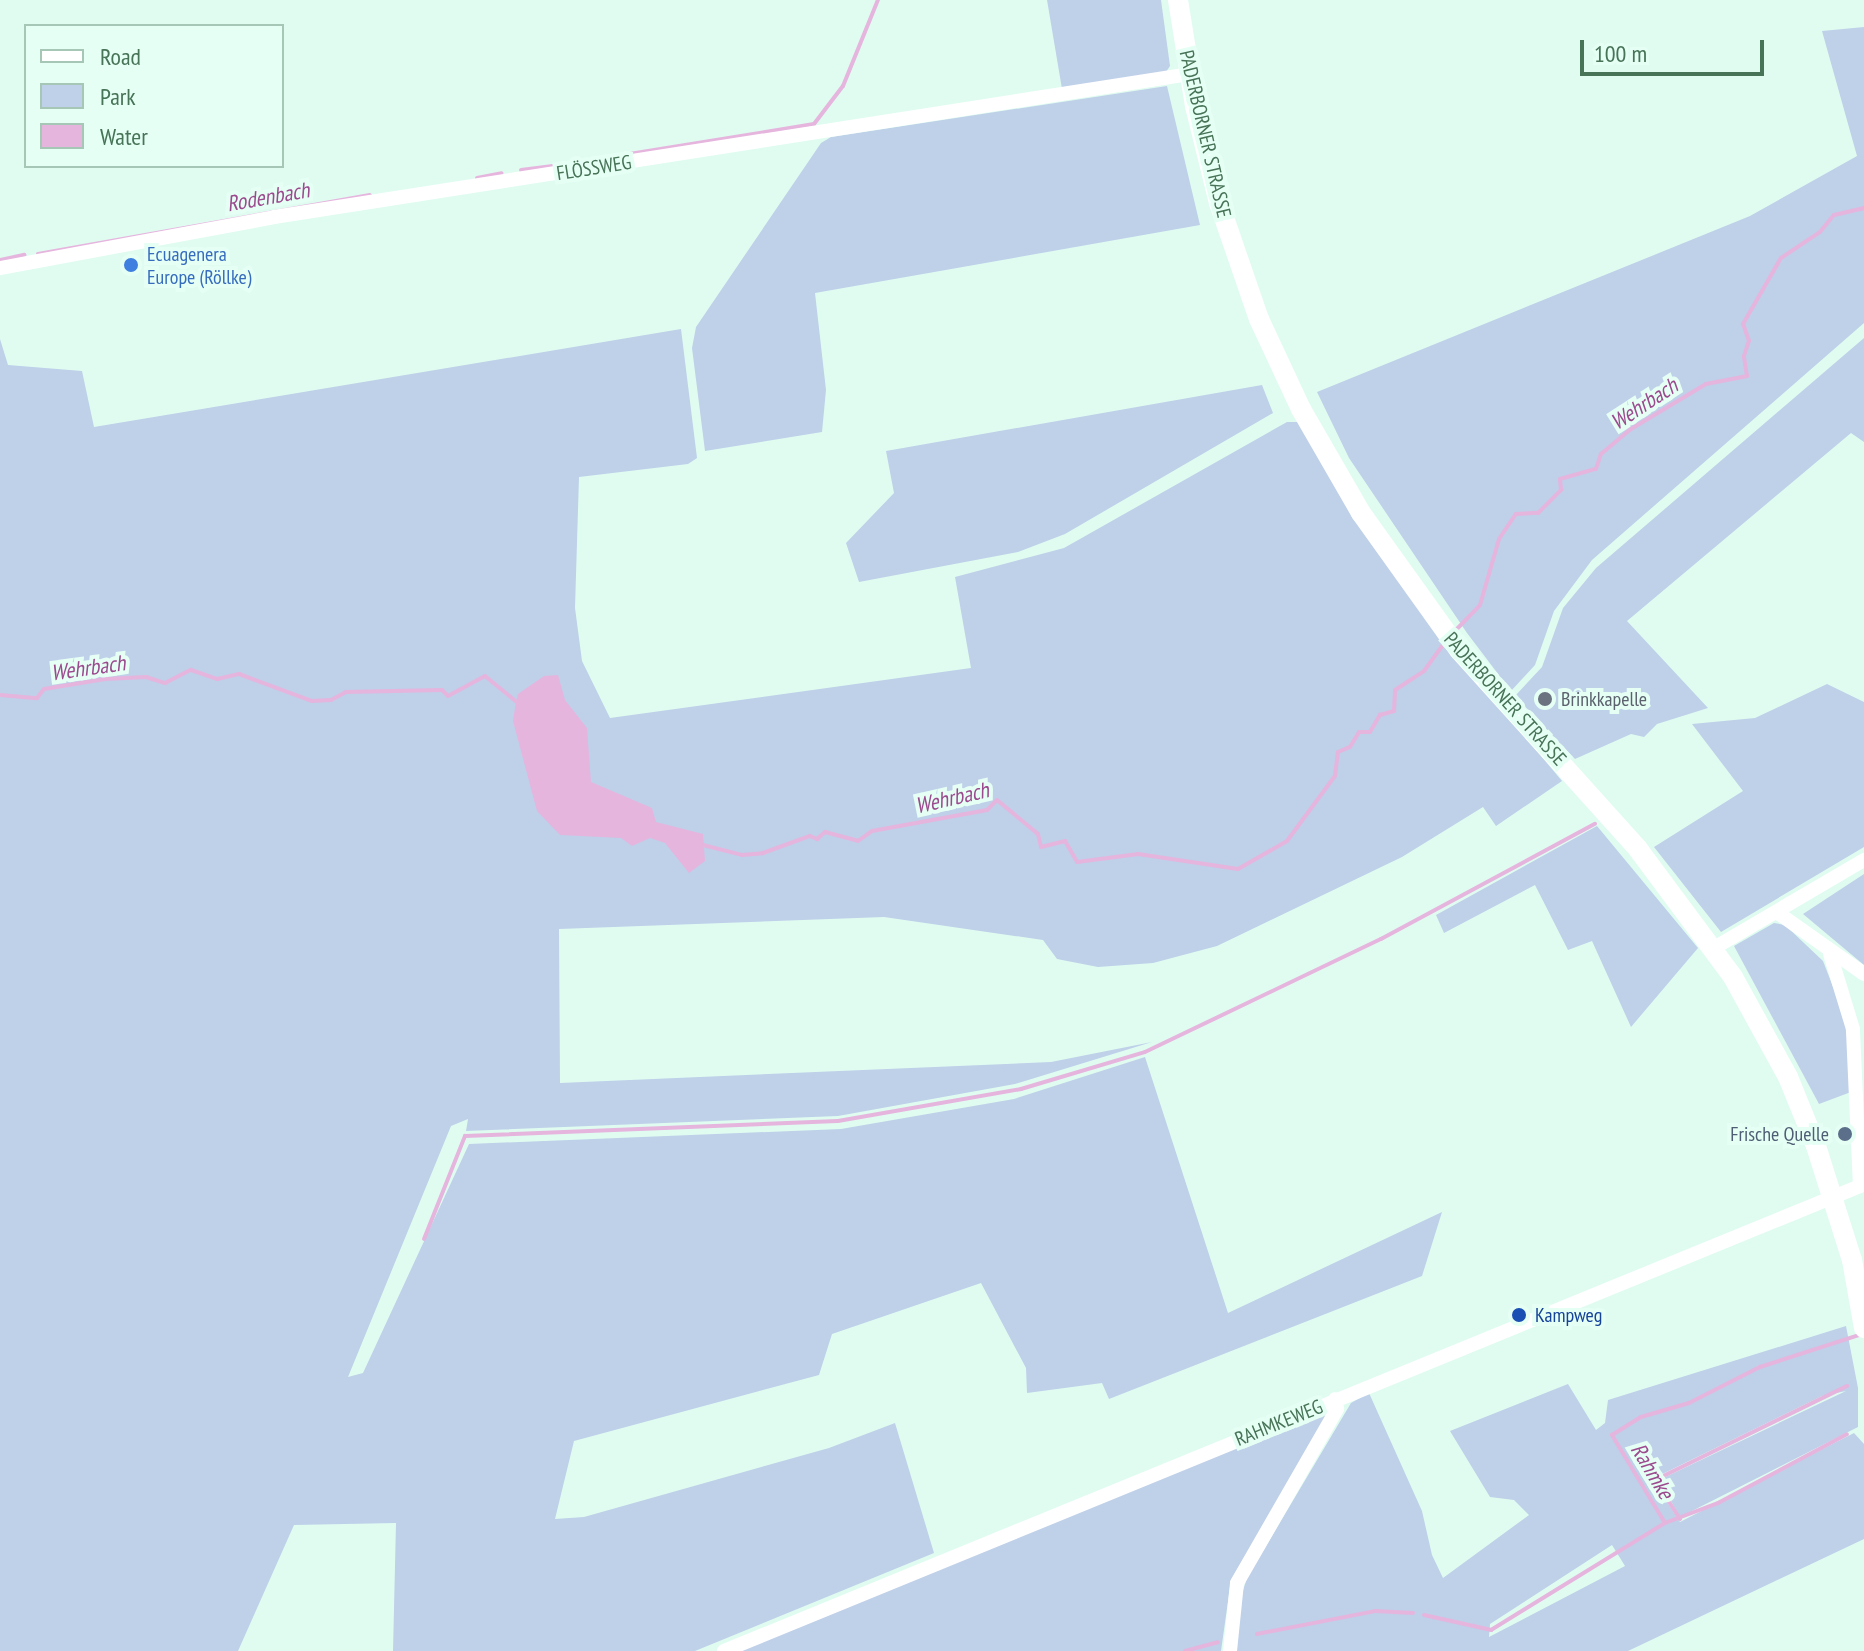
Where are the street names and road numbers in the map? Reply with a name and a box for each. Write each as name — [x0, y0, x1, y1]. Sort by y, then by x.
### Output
street label: PADERBORNER STRASSE — [1174, 48, 1236, 220]
street label: FLÖSSWEG — [555, 150, 633, 186]
street label: PADERBORNER STRASSE — [1439, 627, 1571, 771]
street label: RAHMKEWEG — [1232, 1395, 1326, 1451]

